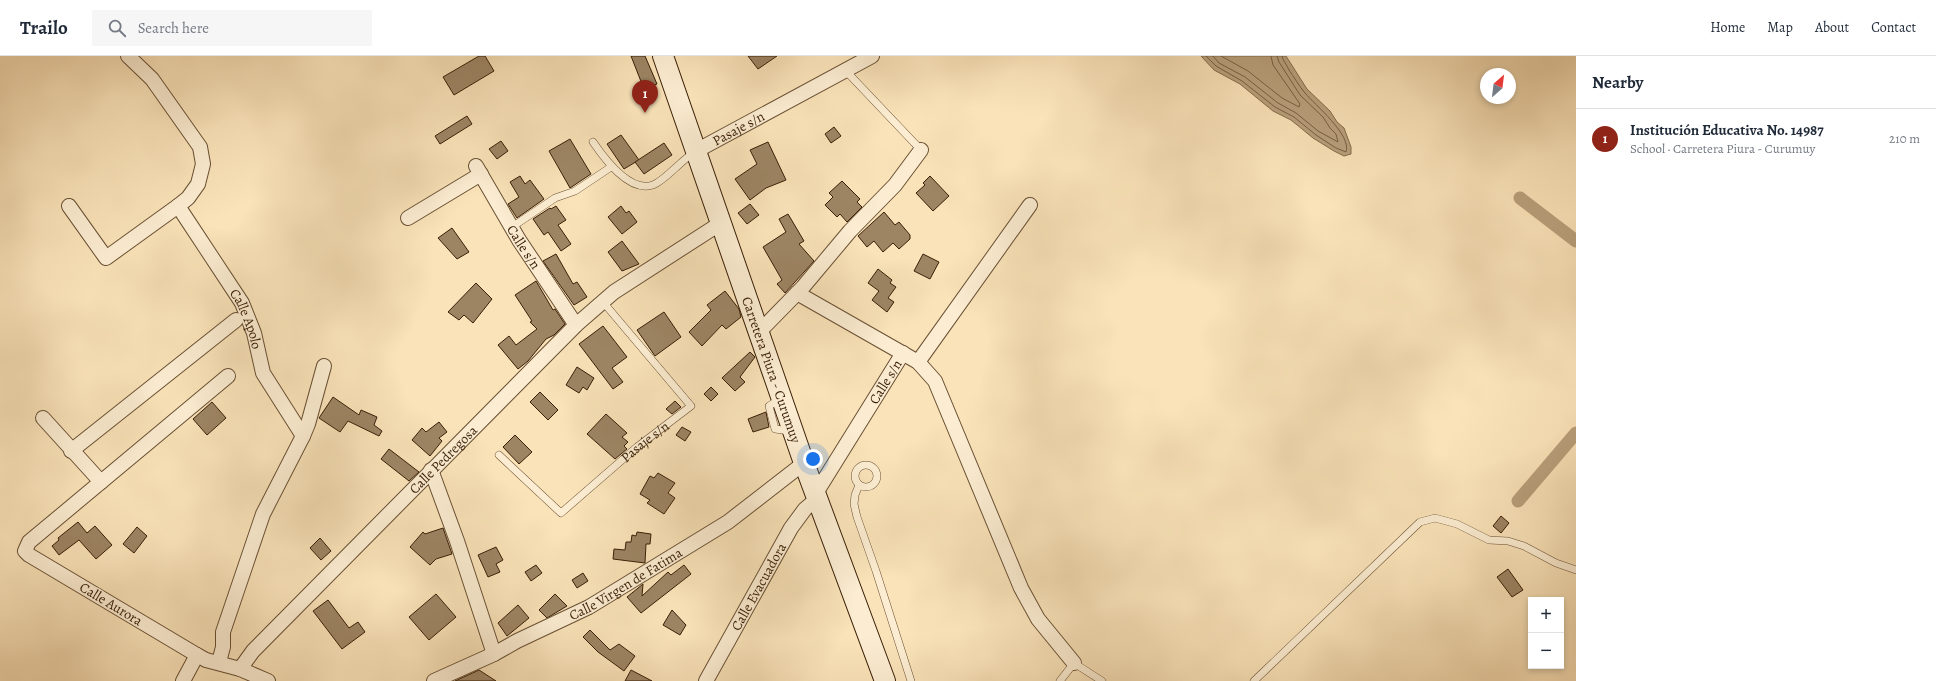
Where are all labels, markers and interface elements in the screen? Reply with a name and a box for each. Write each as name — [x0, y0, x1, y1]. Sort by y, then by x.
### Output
search box — [92, 10, 372, 46]
text: Trailo — [20, 15, 68, 41]
icon: search — [106, 17, 128, 39]
text: Search here — [138, 18, 209, 38]
text: Home — [1710, 18, 1745, 37]
text: Map — [1767, 18, 1793, 37]
text: About — [1815, 18, 1849, 37]
text: Contact — [1871, 18, 1916, 37]
north arrow — [1480, 68, 1516, 104]
text: Nearby — [1592, 71, 1643, 94]
pin: 1 — [632, 80, 658, 113]
street label: Pasaje s/n — [709, 106, 768, 150]
text: Institución Educativa No. 14987 — [1630, 120, 1824, 140]
text: 1 — [1603, 130, 1607, 147]
text: 210 m — [1889, 130, 1920, 147]
text: School · Carretera Piura - Curumuy — [1630, 140, 1815, 157]
street label: Calle s/n — [503, 221, 545, 273]
street label: Calle Apolo — [226, 285, 267, 351]
street label: Carretera Piura - Curumuy — [738, 294, 806, 446]
street label: Calle s/n — [864, 356, 906, 408]
street label: Pasaje s/n — [617, 416, 673, 467]
street label: Calle Pedregosa — [405, 420, 482, 498]
your location — [803, 449, 823, 469]
street label: Calle Evacuadora — [726, 539, 791, 634]
street label: Calle Virgen de Fatima — [566, 543, 686, 625]
street label: Calle Aurora — [76, 578, 147, 631]
map controls — [1528, 597, 1564, 669]
button: + — [1528, 597, 1564, 633]
button: − — [1528, 633, 1564, 669]

